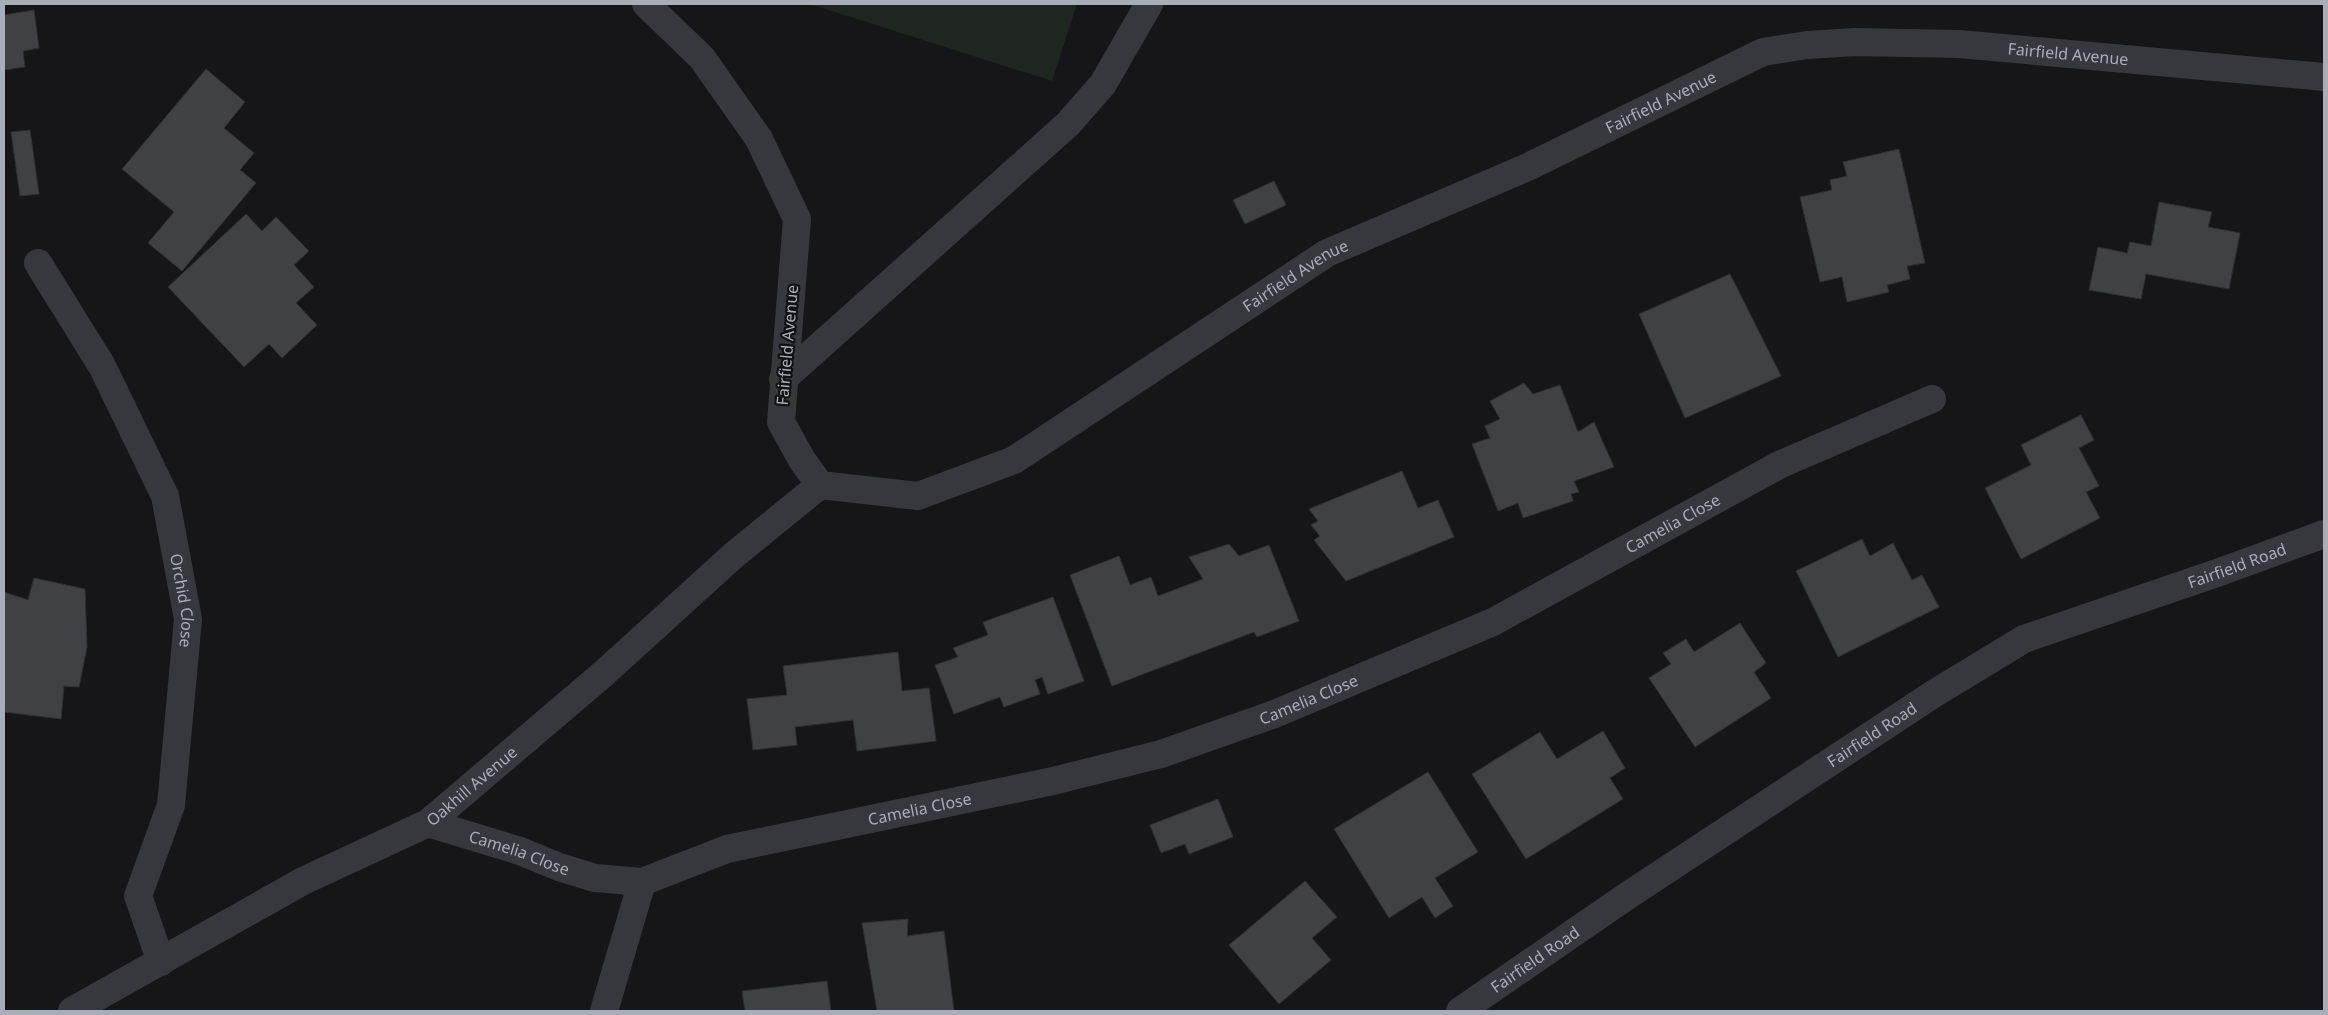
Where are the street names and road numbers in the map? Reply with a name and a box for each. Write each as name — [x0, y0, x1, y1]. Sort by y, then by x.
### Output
street label: Fairfield Avenue — [2007, 37, 2129, 70]
street label: Fairfield Avenue — [1601, 66, 1720, 139]
street label: Fairfield Avenue — [1238, 234, 1351, 317]
street label: Fairfield Avenue — [771, 284, 803, 406]
street label: Camelia Close — [1621, 488, 1724, 558]
street label: Fairfield Road — [2185, 538, 2289, 593]
street label: Orchid Close — [165, 552, 199, 649]
street label: Camelia Close — [1256, 669, 1361, 730]
street label: Fairfield Road — [1823, 697, 1921, 772]
street label: Oakhill Avenue — [421, 741, 522, 831]
street label: Camelia Close — [866, 787, 973, 830]
street label: Camelia Close — [466, 825, 572, 881]
street label: Fairfield Road — [1486, 921, 1584, 998]

